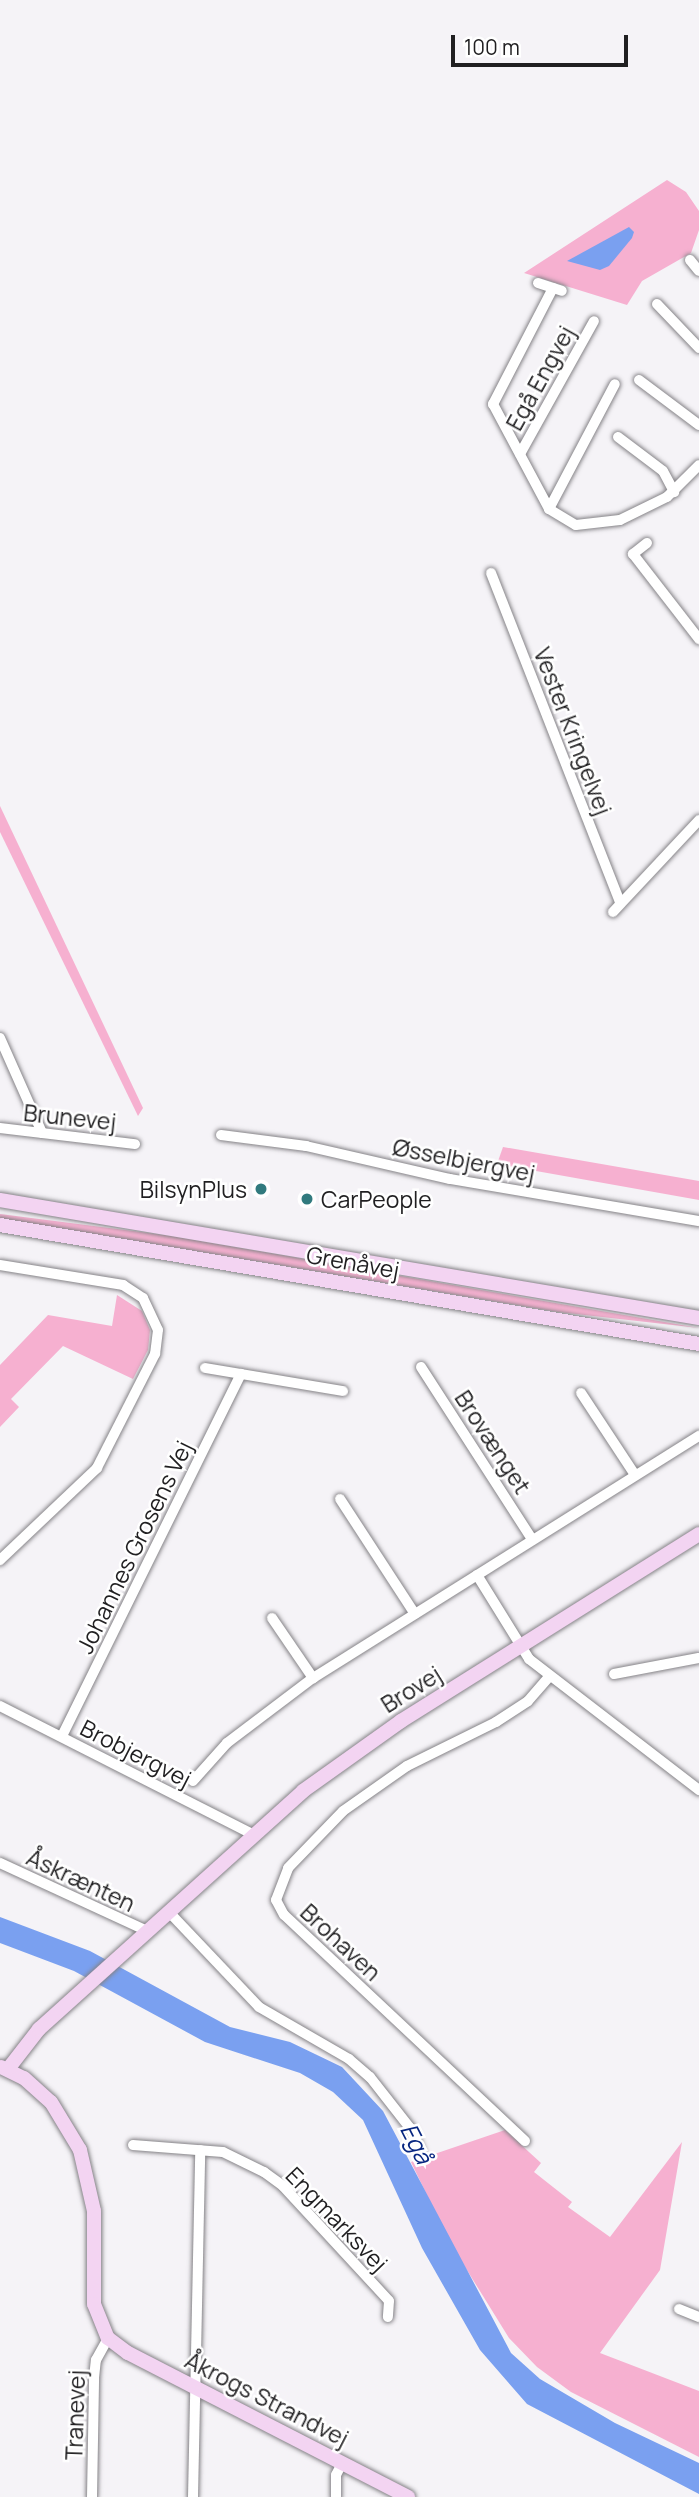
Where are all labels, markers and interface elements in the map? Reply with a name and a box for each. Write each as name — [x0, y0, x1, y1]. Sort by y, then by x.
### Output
scale bar — [454, 21, 631, 65]
text: 100 m — [464, 33, 520, 61]
street label: Egå Engvej — [500, 321, 580, 435]
street label: Vester Kringelvej — [528, 643, 618, 819]
street label: Brunevej — [22, 1098, 118, 1136]
street label: Øsselbjergvej — [391, 1133, 537, 1187]
place label: BilsynPlus — [140, 1175, 247, 1203]
marker: BilsynPlus — [253, 1181, 269, 1197]
place label: CarPeople — [321, 1185, 432, 1213]
marker: CarPeople — [299, 1191, 315, 1207]
street label: Grenåvej — [304, 1240, 402, 1284]
street label: Brovænget — [449, 1385, 537, 1499]
street label: Johannes Grosens Vej — [71, 1436, 197, 1658]
street label: Brovej — [376, 1660, 446, 1718]
street label: Brobjergvej — [76, 1713, 196, 1793]
street label: Åskrænten — [22, 1843, 140, 1917]
street label: Brohaven — [295, 1898, 387, 1986]
water label: Egå — [395, 2118, 439, 2168]
street label: Engmarksvej — [280, 2161, 394, 2277]
street label: Åkrogs Strandvej — [181, 2346, 353, 2452]
street label: Tranevej — [60, 2369, 90, 2461]

